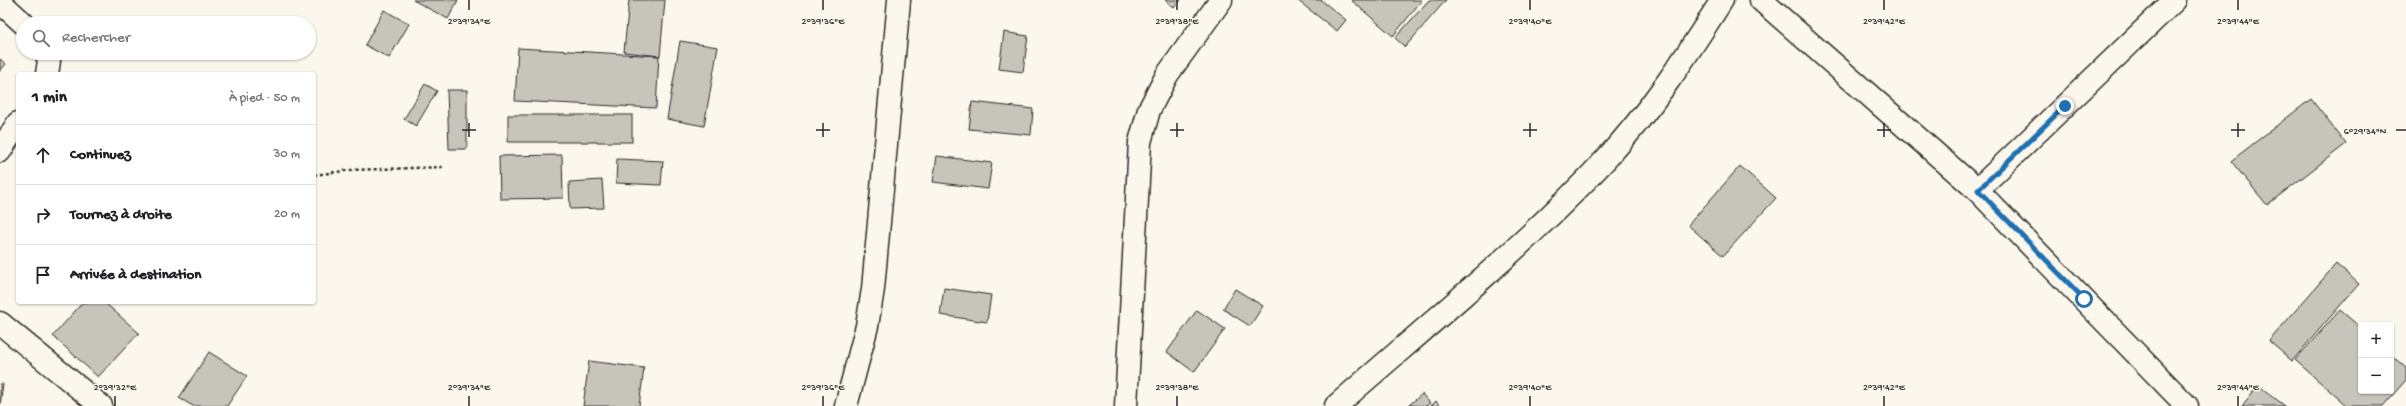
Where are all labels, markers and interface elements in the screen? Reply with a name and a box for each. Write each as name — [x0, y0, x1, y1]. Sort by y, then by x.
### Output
search box — [16, 16, 316, 60]
text: 2°39'34"E — [448, 16, 491, 28]
text: 2°39'36"E — [802, 16, 845, 28]
text: 2°39'38"E — [1155, 16, 1199, 28]
text: 2°39'40"E — [1509, 16, 1552, 28]
text: 2°39'42"E — [1863, 16, 1906, 28]
text: 2°39'44"E — [2217, 16, 2260, 28]
icon: search — [30, 27, 52, 49]
text: Rechercher — [62, 29, 130, 47]
text: 1 min — [32, 88, 67, 108]
text: À pied · 50 m — [229, 91, 300, 106]
route end — [2056, 97, 2074, 115]
text: 6°29'34"N — [2344, 126, 2387, 138]
icon: ahead — [32, 144, 54, 166]
text: Continuez — [70, 146, 131, 164]
text: 30 m — [274, 147, 300, 162]
icon: right — [32, 204, 54, 226]
text: Tournez à droite — [70, 206, 172, 224]
text: 20 m — [274, 207, 300, 222]
icon: arrive — [32, 264, 54, 286]
text: Arrivée à destination — [70, 266, 201, 284]
route start — [2075, 290, 2093, 308]
map controls — [2358, 322, 2394, 394]
button: + — [2358, 322, 2394, 358]
button: − — [2358, 358, 2394, 394]
text: 2°39'32"E — [94, 382, 137, 394]
text: 2°39'34"E — [448, 382, 491, 394]
text: 2°39'36"E — [802, 382, 845, 394]
text: 2°39'38"E — [1155, 382, 1199, 394]
text: 2°39'40"E — [1509, 382, 1552, 394]
text: 2°39'42"E — [1863, 382, 1906, 394]
text: 2°39'44"E — [2217, 382, 2260, 394]

